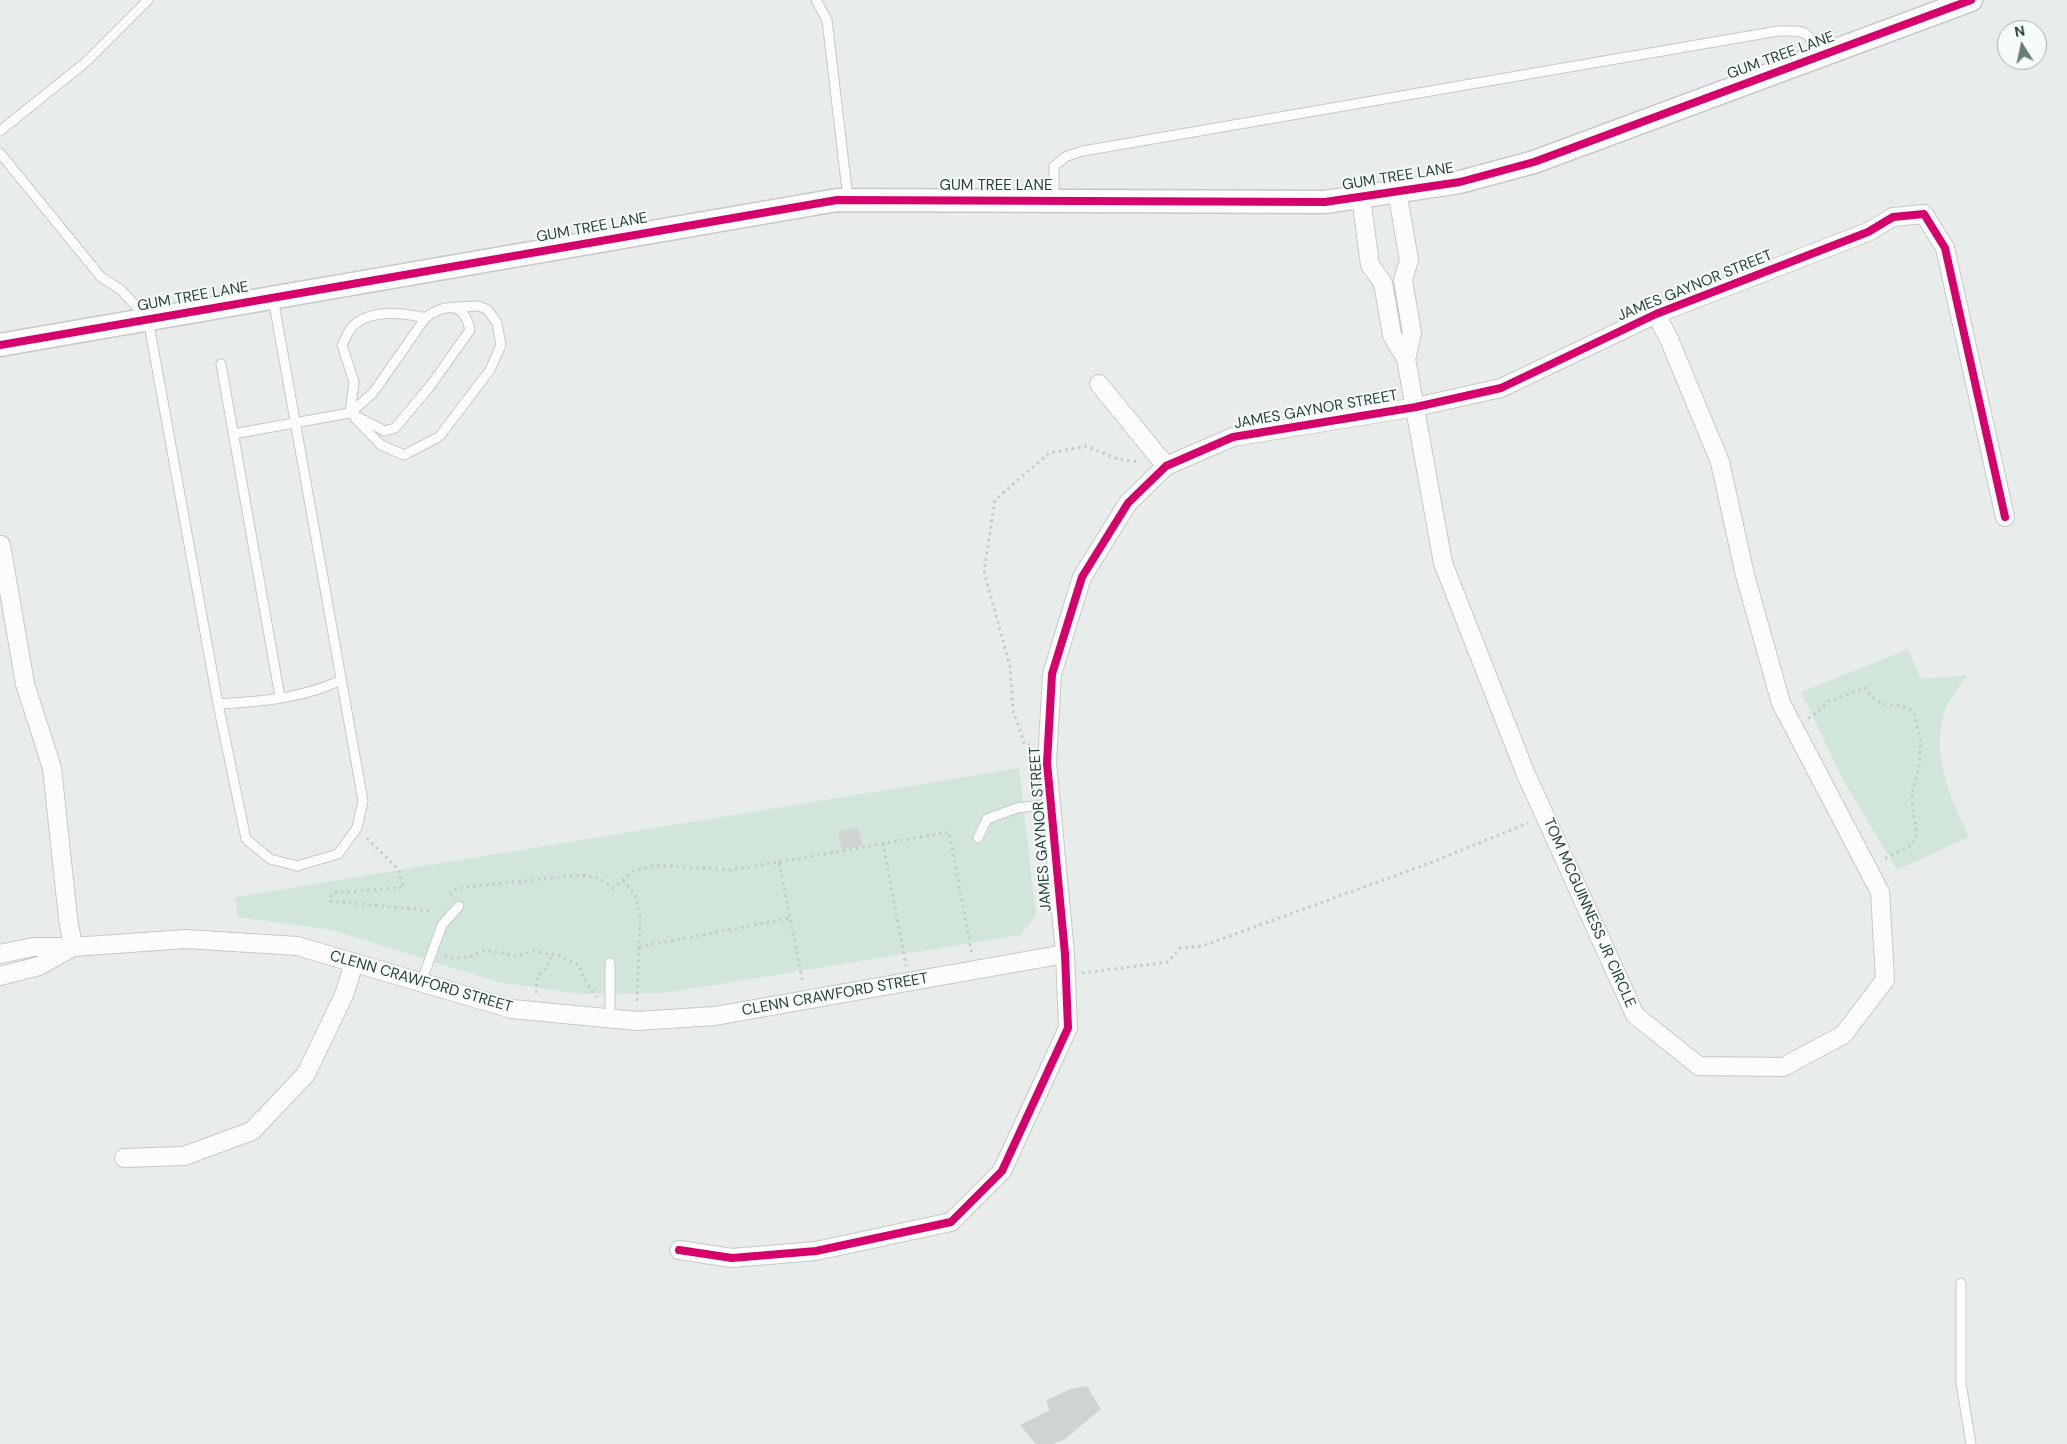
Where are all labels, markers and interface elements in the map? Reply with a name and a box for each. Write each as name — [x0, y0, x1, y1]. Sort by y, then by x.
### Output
north arrow — [1997, 20, 2047, 70]
text: N — [2013, 21, 2026, 41]
street label: GUM TREE LANE — [1725, 28, 1837, 84]
street label: GUM TREE LANE — [1341, 159, 1455, 195]
street label: GUM TREE LANE — [940, 177, 1052, 195]
street label: GUM TREE LANE — [535, 209, 649, 247]
street label: JAMES GAYNOR STREET — [1615, 247, 1775, 325]
street label: GUM TREE LANE — [136, 278, 250, 316]
street label: JAMES GAYNOR STREET — [1233, 387, 1399, 433]
street label: JAMES GAYNOR STREET — [1026, 746, 1056, 912]
street label: TOM MCGUINNESS JR CIRCLE — [1539, 815, 1639, 1011]
street label: CLENN CRAWFORD STREET — [328, 947, 514, 1017]
street label: CLENN CRAWFORD STREET — [740, 970, 930, 1020]

